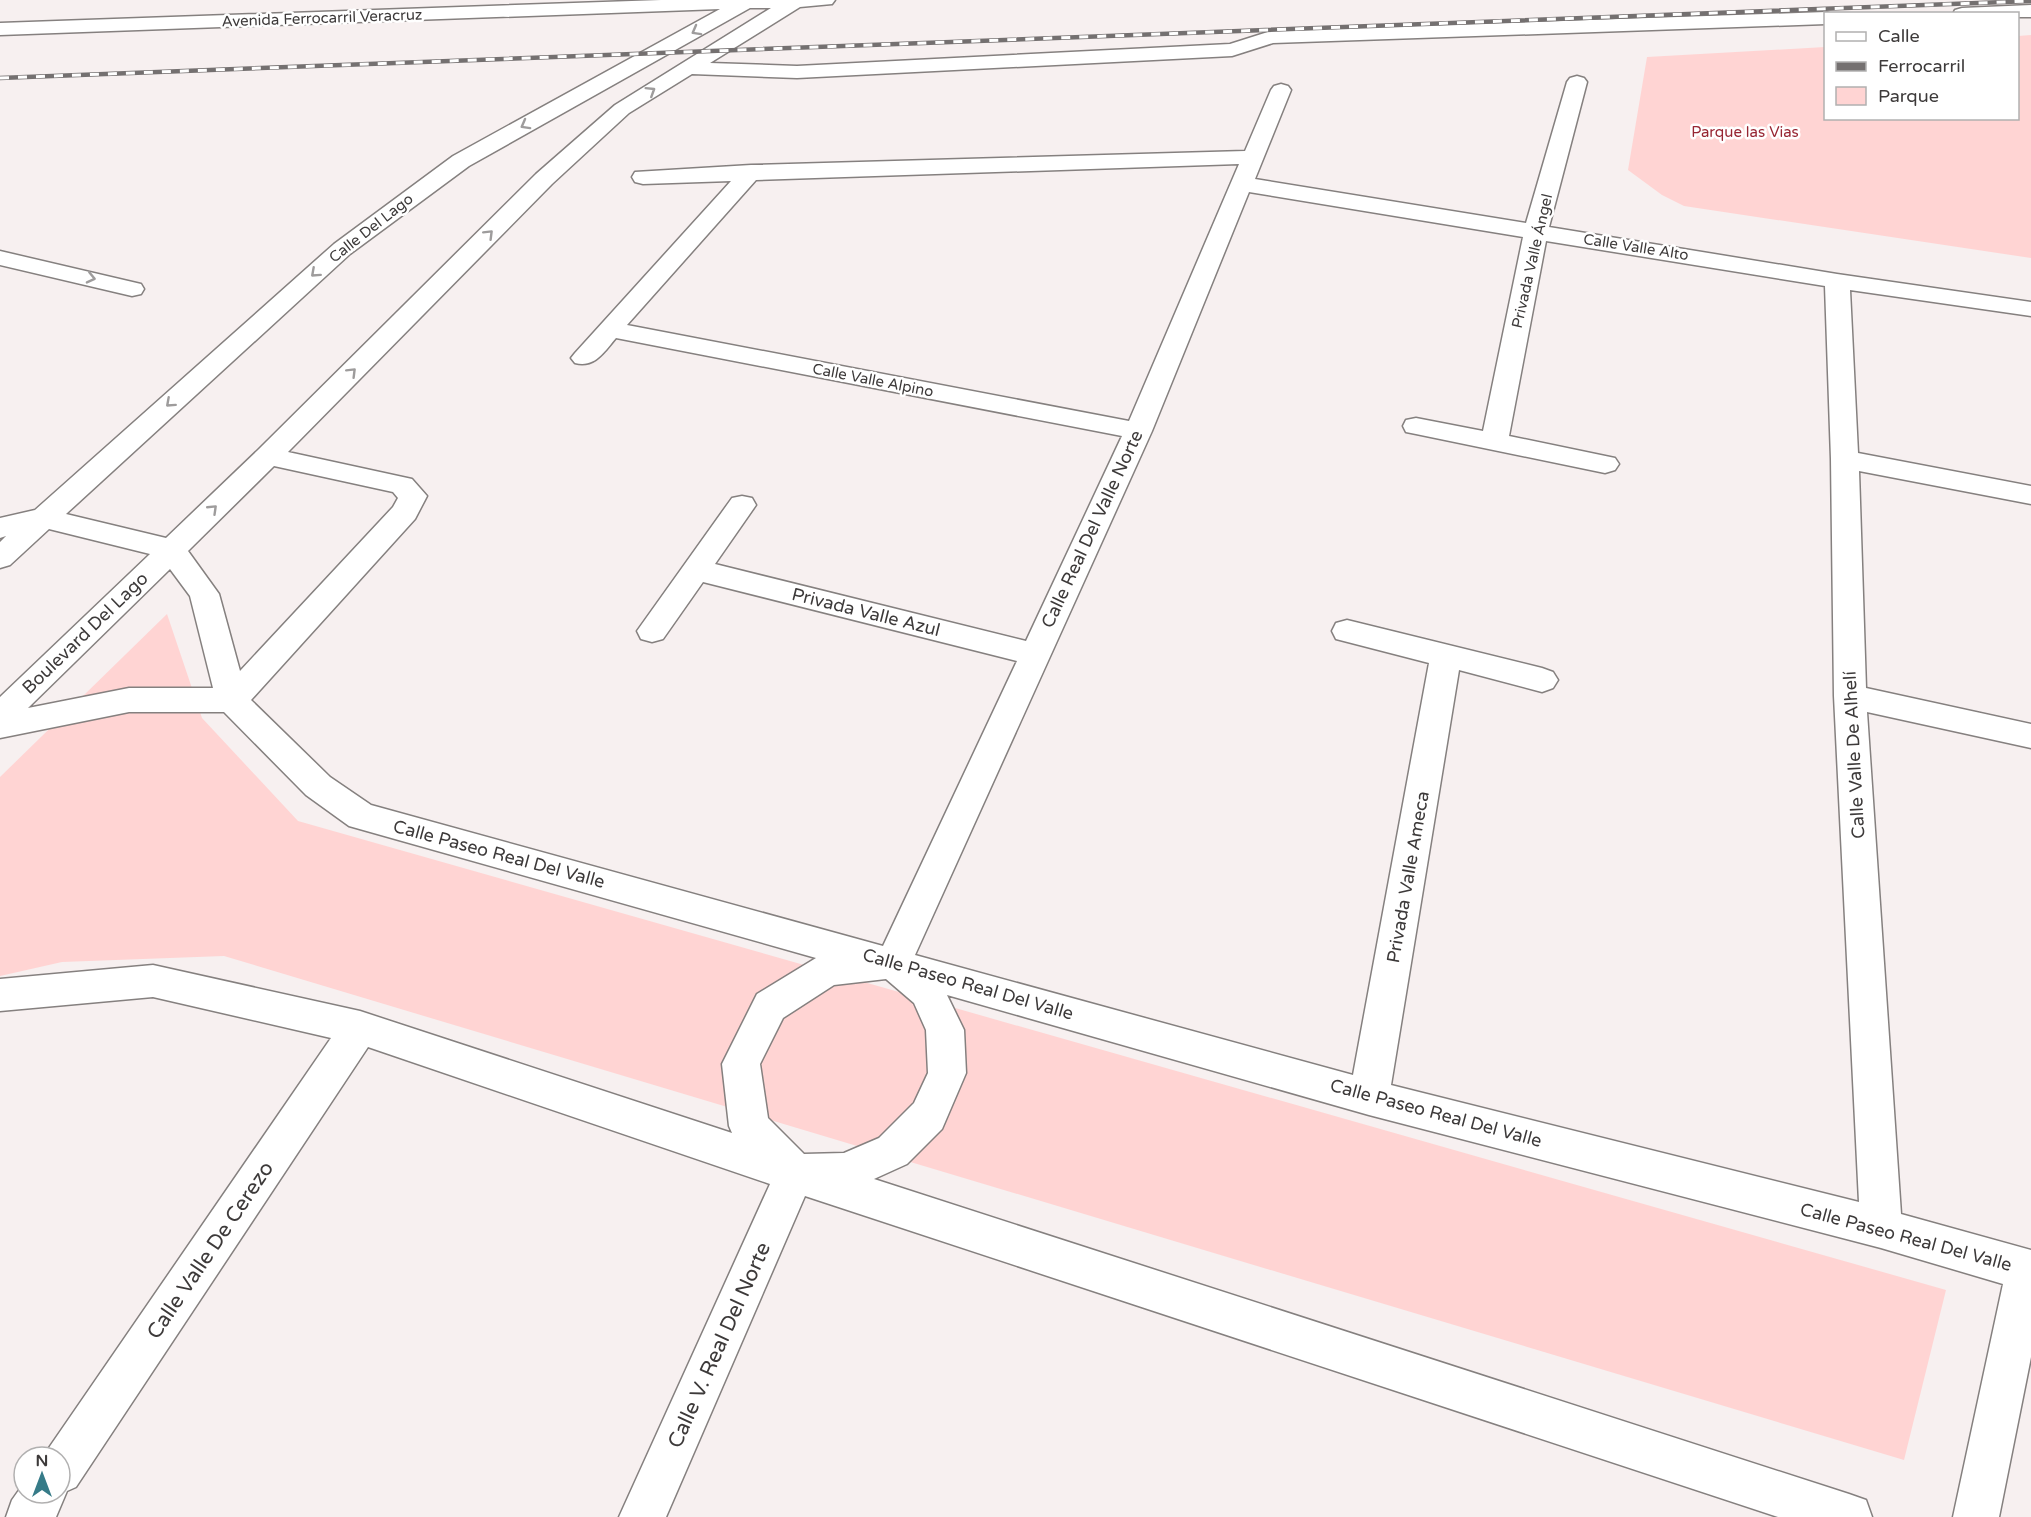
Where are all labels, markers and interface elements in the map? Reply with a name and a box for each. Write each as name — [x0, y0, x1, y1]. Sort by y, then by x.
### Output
street label: Avenida Ferrocarril Veracruz — [221, 5, 423, 31]
legend — [1824, 12, 2019, 120]
one-way arrow — [692, 24, 702, 35]
text: Calle — [1878, 25, 1920, 47]
text: Ferrocarril — [1878, 55, 1965, 77]
text: Parque — [1878, 85, 1939, 107]
one-way arrow — [645, 87, 655, 99]
one-way arrow — [521, 118, 532, 129]
park label: Parque las Vias — [1691, 123, 1799, 141]
street label: Calle Del Lago — [325, 190, 417, 266]
street label: Privada Valle Ángel — [1508, 192, 1556, 330]
one-way arrow — [482, 230, 493, 241]
street label: Calle Valle Alto — [1582, 230, 1690, 264]
one-way arrow — [311, 266, 322, 277]
one-way arrow — [86, 271, 96, 284]
street label: Calle Valle Alpino — [811, 359, 935, 401]
one-way arrow — [345, 368, 356, 379]
one-way arrow — [166, 396, 177, 407]
street label: Calle Real Del Valle Norte — [1036, 427, 1148, 631]
one-way arrow — [206, 505, 217, 516]
street label: Boulevard Del Lago — [18, 567, 153, 699]
street label: Privada Valle Azul — [789, 583, 943, 641]
street label: Calle Valle De Alhelí — [1839, 670, 1869, 839]
street label: Privada Valle Ameca — [1382, 789, 1434, 965]
street label: Calle Paseo Real Del Valle — [391, 815, 607, 893]
street label: Calle Paseo Real Del Valle — [860, 943, 1076, 1025]
street label: Calle Paseo Real Del Valle — [1328, 1074, 1544, 1152]
street label: Calle Valle De Cerezo — [142, 1157, 279, 1344]
street label: Calle Paseo Real Del Valle — [1798, 1198, 2014, 1276]
street label: Calle V. Real Del Norte — [663, 1238, 776, 1452]
north arrow — [12, 1445, 72, 1505]
text: N — [36, 1451, 48, 1471]

